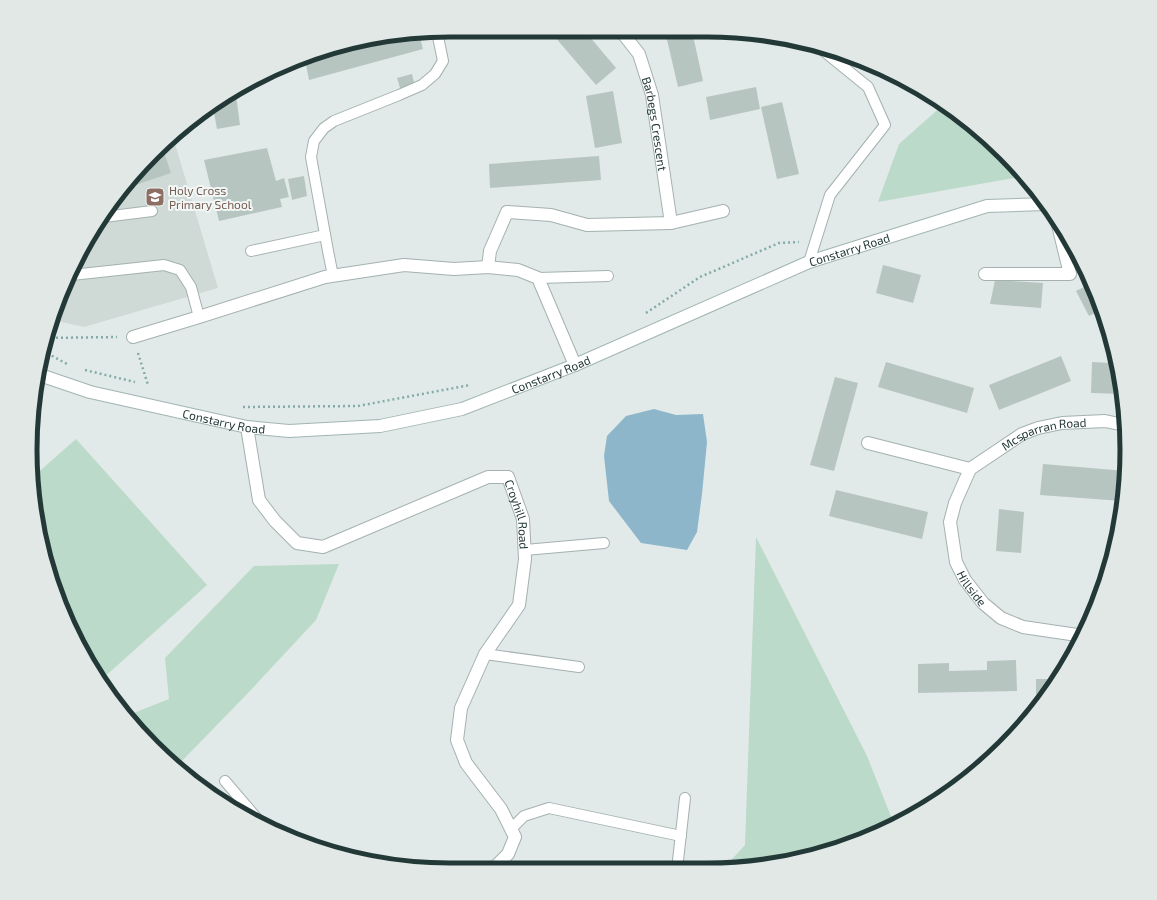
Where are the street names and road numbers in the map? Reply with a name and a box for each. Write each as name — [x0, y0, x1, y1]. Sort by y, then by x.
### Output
street label: Barbegs Crescent — [640, 75, 670, 172]
street label: Constarry Road — [807, 230, 892, 269]
street label: Constarry Road — [509, 352, 592, 396]
street label: Constarry Road — [181, 406, 266, 436]
street label: Mcsparran Road — [999, 415, 1087, 453]
street label: Croyhill Road — [502, 478, 532, 550]
street label: Hillside — [954, 568, 990, 609]

